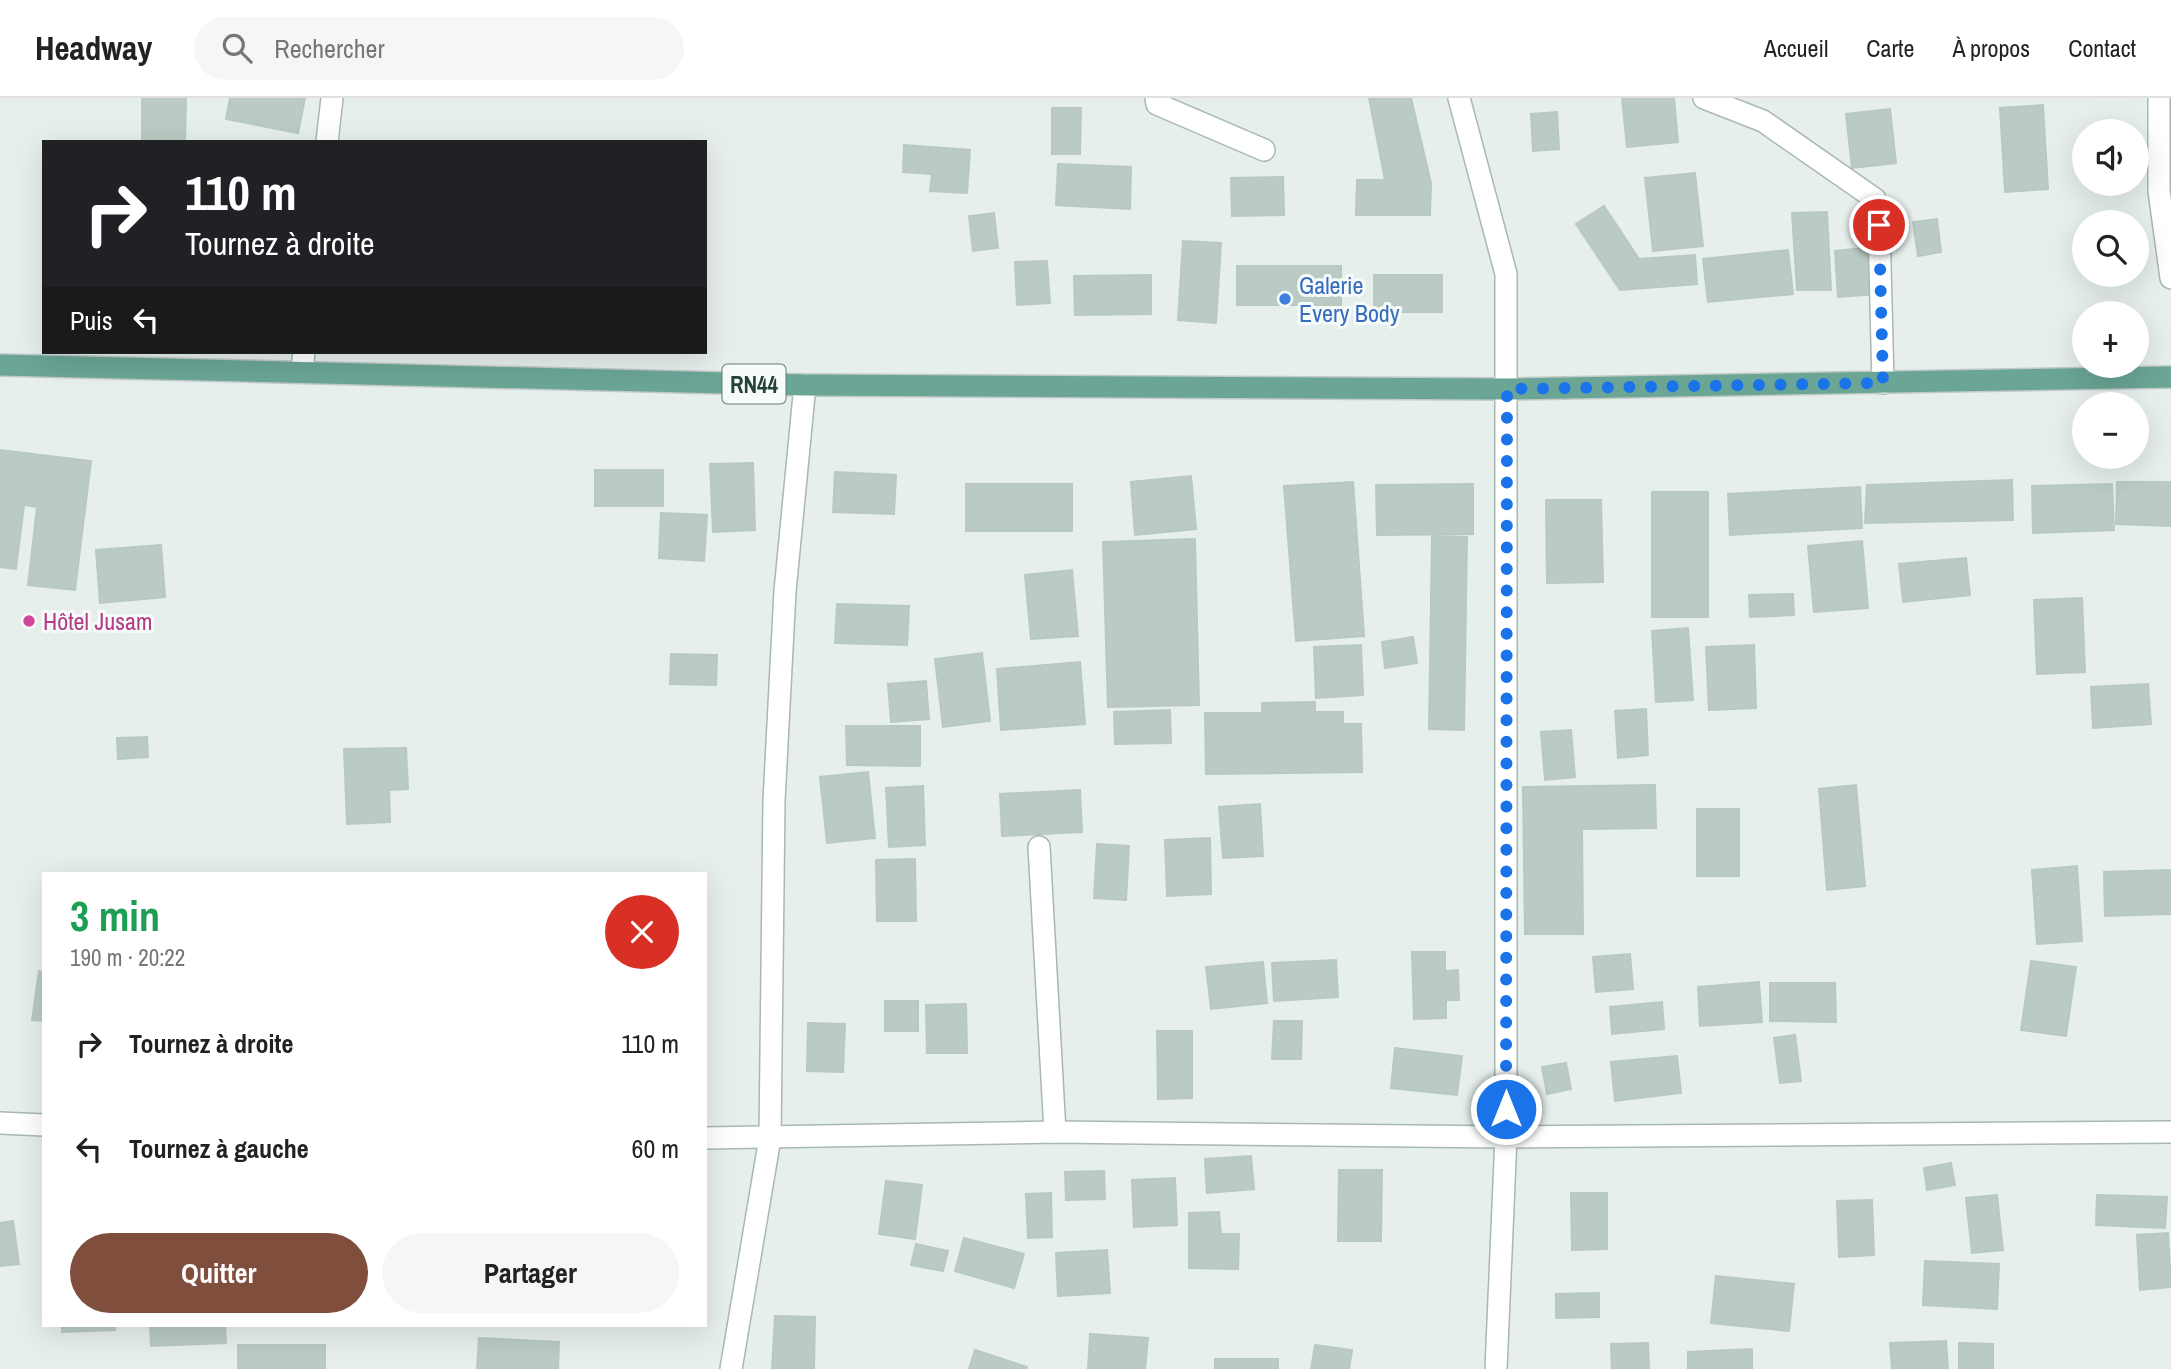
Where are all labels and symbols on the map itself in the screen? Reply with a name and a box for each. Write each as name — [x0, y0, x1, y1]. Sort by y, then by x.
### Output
pin — [1849, 195, 1909, 255]
place label: Galerie Every Body — [1299, 269, 1400, 329]
marker: Galerie Every Body — [1277, 291, 1293, 307]
road number: RN44 — [722, 364, 786, 404]
place label: Hôtel Jusam — [43, 605, 152, 637]
marker: Hôtel Jusam — [21, 613, 37, 629]
position arrow — [1469, 1072, 1543, 1146]

